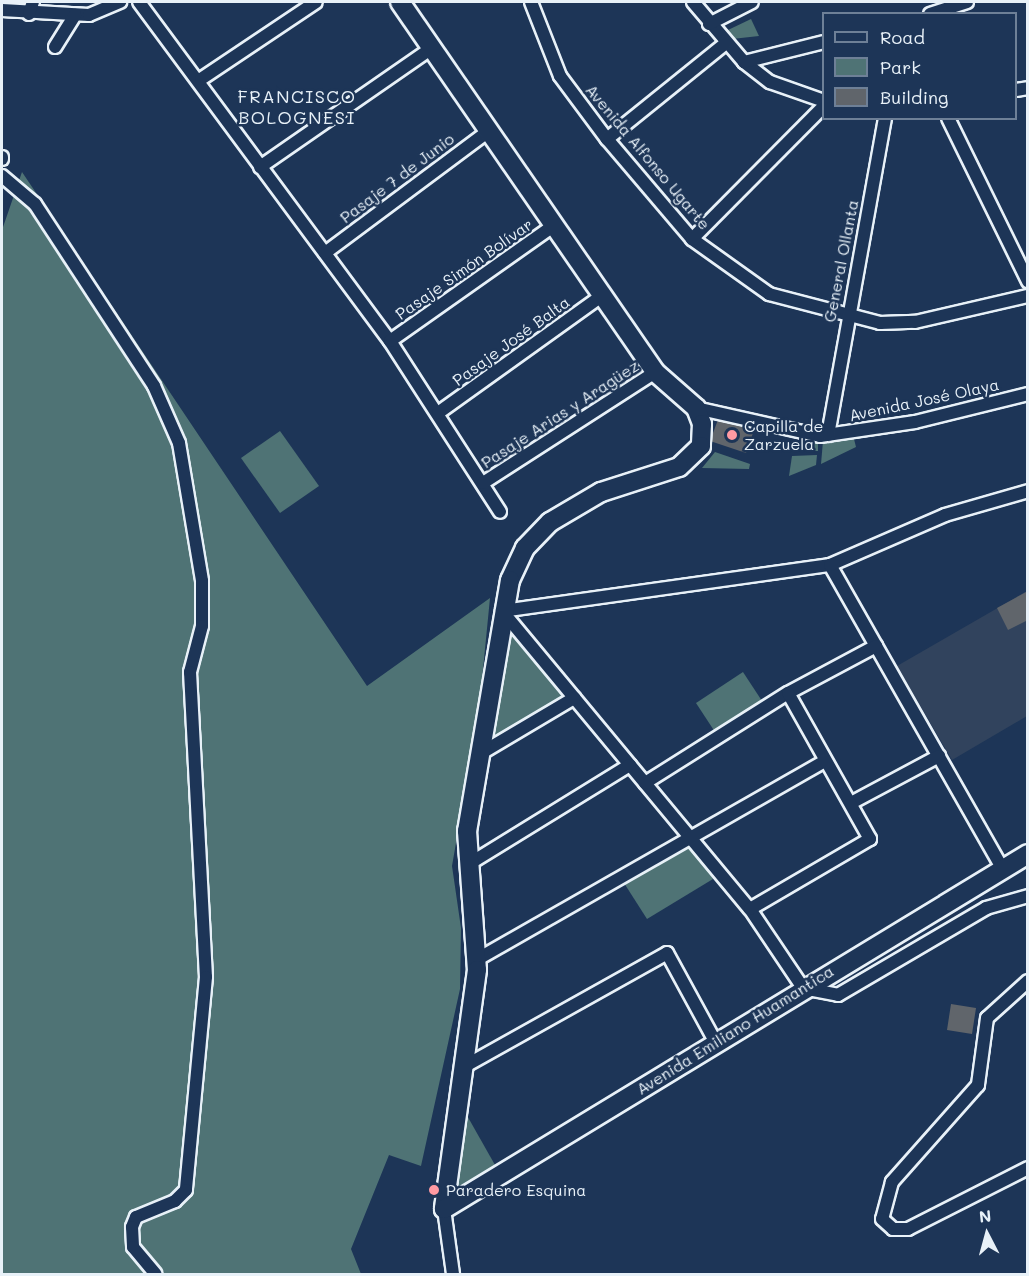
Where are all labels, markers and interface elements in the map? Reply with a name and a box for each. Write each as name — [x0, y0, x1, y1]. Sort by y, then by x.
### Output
legend — [822, 12, 1017, 120]
text: Road — [880, 25, 925, 49]
text: Park — [880, 55, 921, 79]
street label: Avenida Alfonso Ugarte — [582, 80, 714, 234]
text: Building — [880, 85, 948, 109]
district label: FRANCISCO BOLOGNESI — [238, 86, 356, 128]
street label: Pasaje 7 de Junio — [336, 129, 458, 227]
street label: General Ollanta — [820, 198, 862, 324]
street label: Pasaje Simón Bolívar — [392, 214, 536, 324]
street label: Pasaje José Balta — [449, 292, 573, 390]
street label: Pasaje Arias y Aragüez — [478, 356, 642, 472]
street label: Avenida José Olaya — [847, 375, 1001, 425]
place label: Capilla de Zarzuela — [744, 416, 823, 454]
marker: Capilla de Zarzuela — [725, 428, 739, 442]
street label: Avenida Emiliano Huamantica — [633, 961, 837, 1099]
place label: Paradero Esquina — [446, 1180, 586, 1200]
marker: Paradero Esquina — [427, 1183, 441, 1197]
north arrow — [957, 1204, 1017, 1264]
text: N — [978, 1205, 992, 1227]

